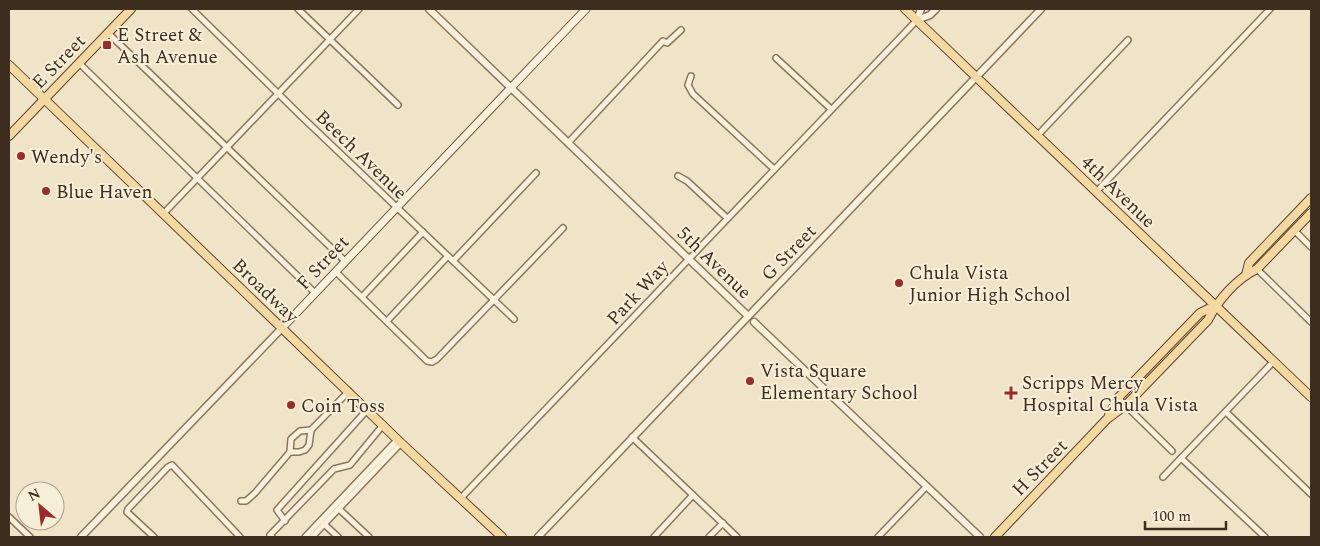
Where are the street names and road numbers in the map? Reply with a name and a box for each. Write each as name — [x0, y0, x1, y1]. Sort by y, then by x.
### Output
street label: E Street — [25, 28, 93, 96]
street label: Beech Avenue — [308, 103, 414, 207]
street label: 4th Avenue — [1074, 149, 1162, 235]
street label: G Street — [755, 218, 824, 288]
street label: 5th Avenue — [670, 220, 758, 306]
street label: F Street — [290, 229, 356, 297]
street label: Broadway — [225, 252, 305, 331]
street label: Park Way — [600, 253, 677, 332]
street label: H Street — [1005, 433, 1075, 503]

